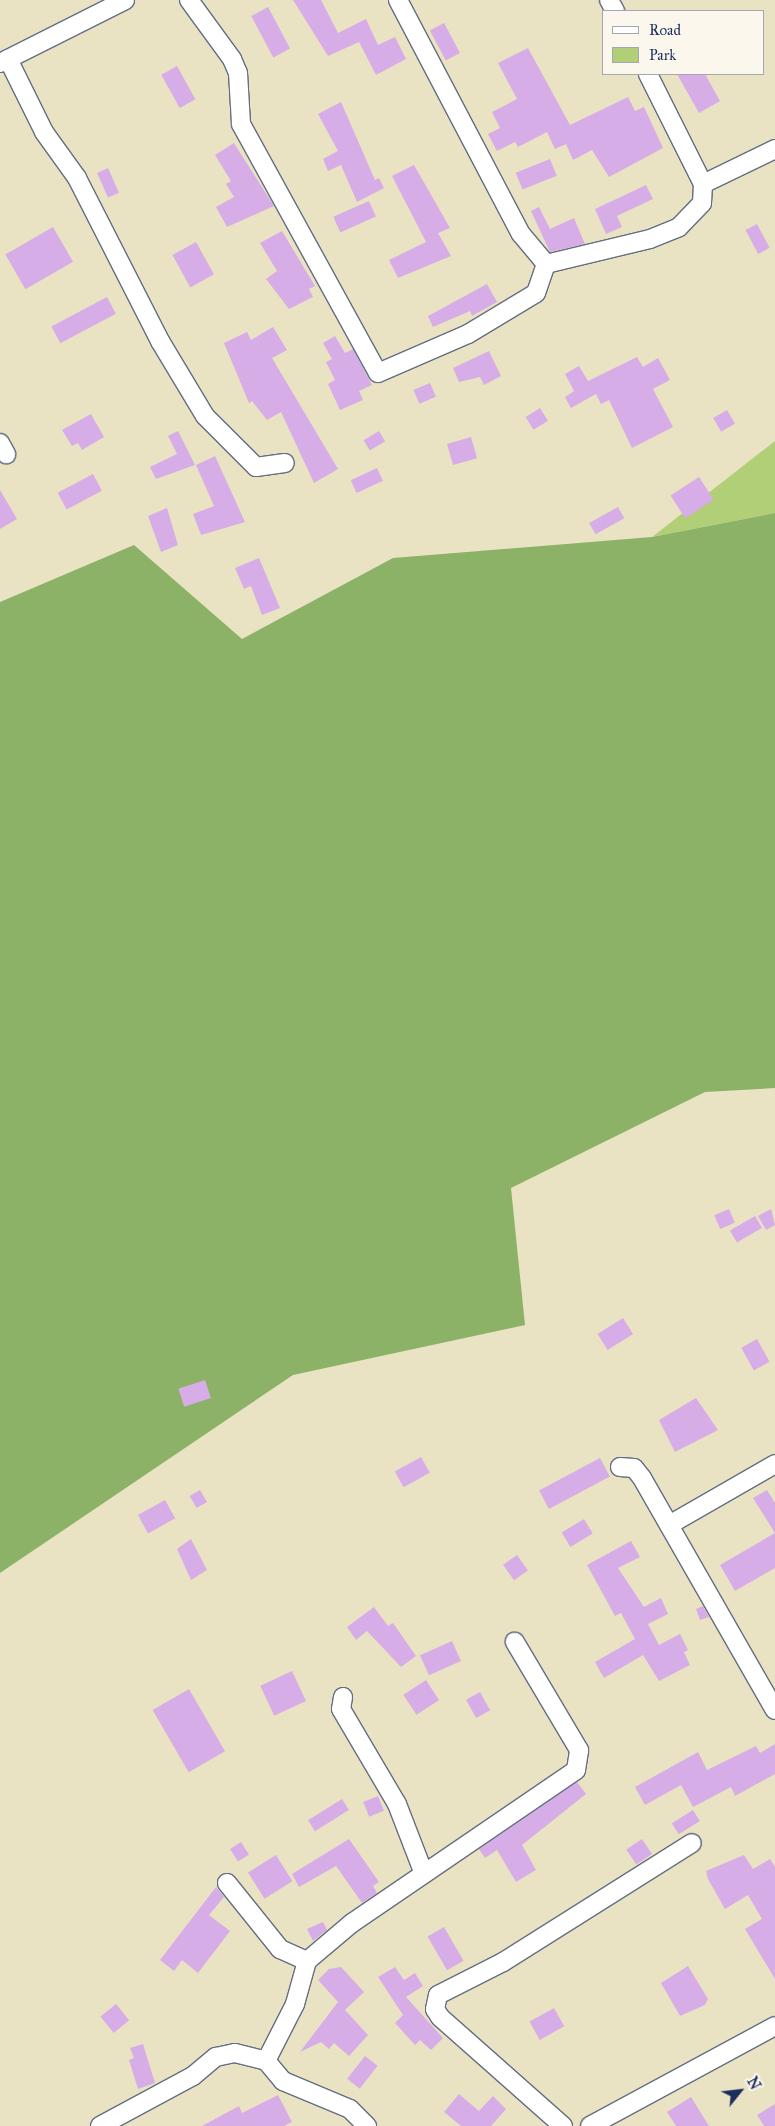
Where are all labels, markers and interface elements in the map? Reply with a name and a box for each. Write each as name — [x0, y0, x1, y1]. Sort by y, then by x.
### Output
legend — [602, 10, 765, 75]
text: Road — [649, 21, 681, 39]
text: Park — [649, 46, 676, 64]
north arrow — [715, 2066, 765, 2116]
text: N — [743, 2074, 764, 2093]

